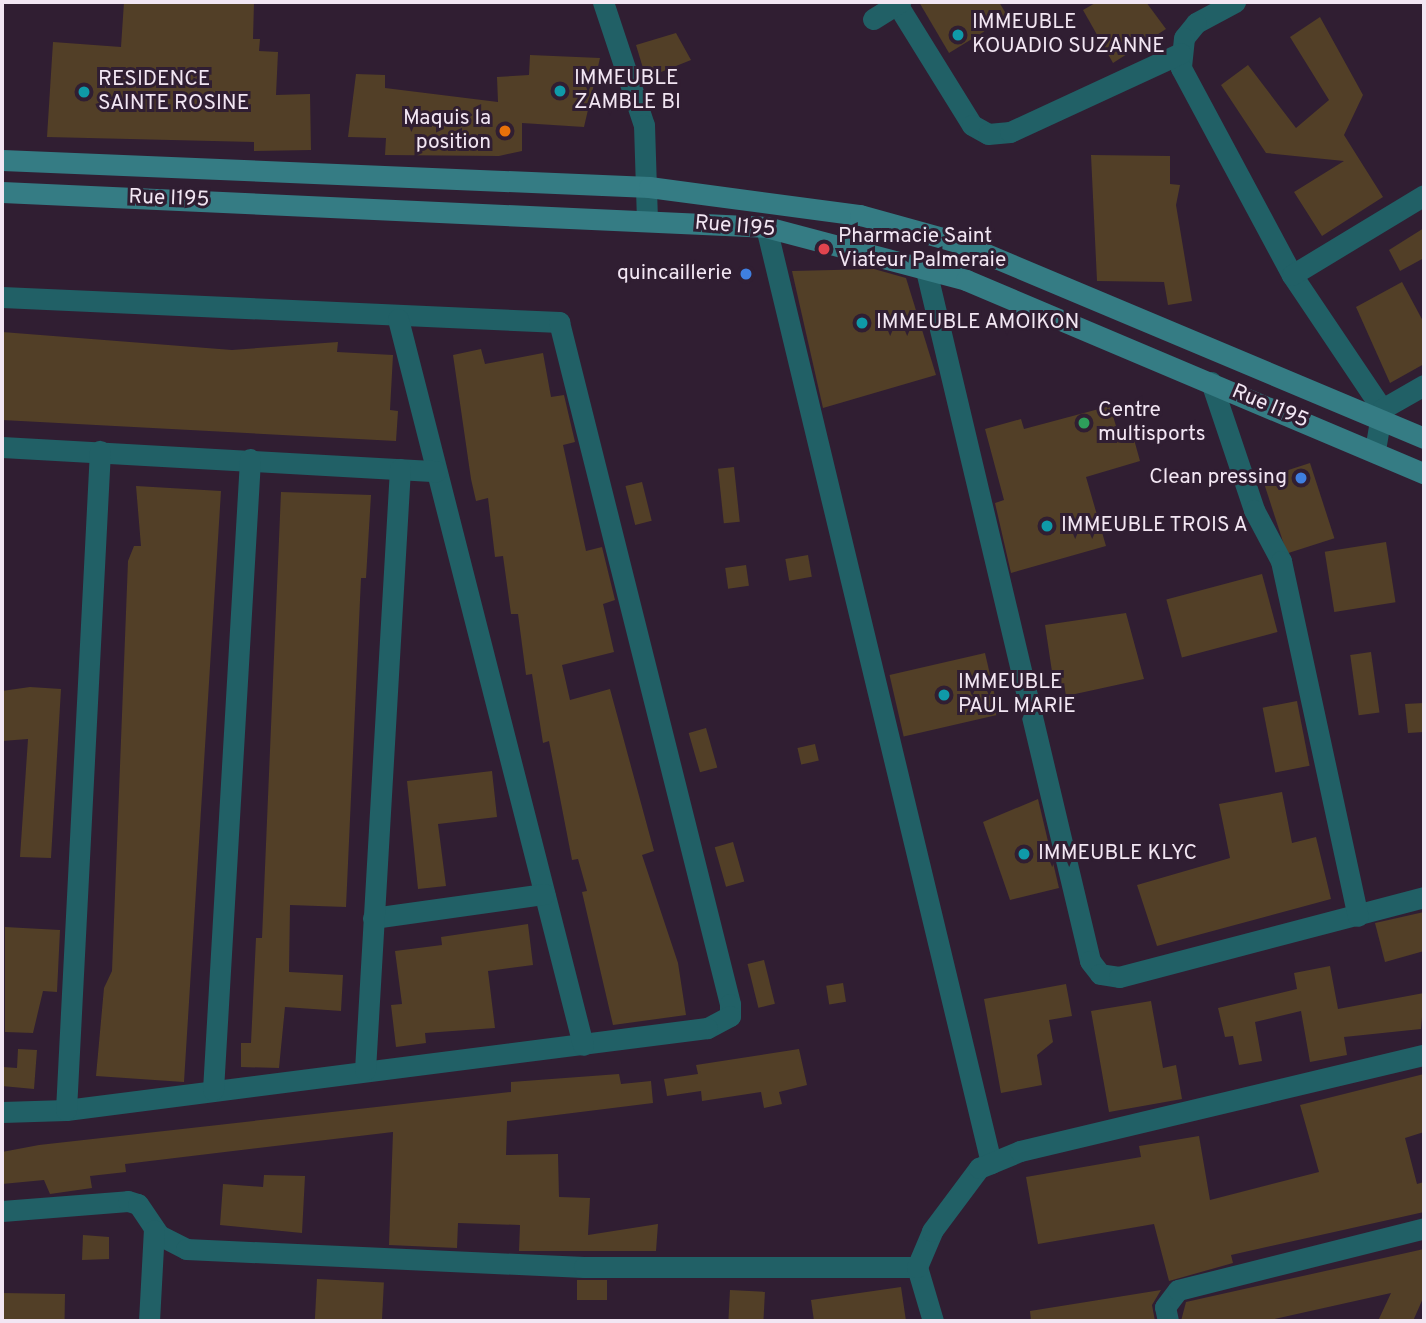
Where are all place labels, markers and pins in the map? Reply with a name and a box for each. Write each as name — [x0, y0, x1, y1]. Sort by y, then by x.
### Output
place label: IMMEUBLE KOUADIO SUZANNE — [972, 10, 1165, 60]
marker: IMMEUBLE KOUADIO SUZANNE — [950, 27, 966, 43]
place label: IMMEUBLE ZAMBLE BI — [574, 66, 681, 116]
place label: RESIDENCE SAINTE ROSINE — [98, 67, 249, 117]
marker: IMMEUBLE ZAMBLE BI — [552, 83, 568, 99]
marker: RESIDENCE SAINTE ROSINE — [76, 84, 92, 100]
place label: Maquis la position — [403, 106, 491, 156]
marker: Maquis la position — [497, 123, 513, 139]
place label: Pharmacie Saint Viateur Palmeraie — [838, 224, 1006, 274]
marker: Pharmacie Saint Viateur Palmeraie — [816, 241, 832, 257]
place label: quincaillerie — [617, 261, 732, 287]
marker: quincaillerie — [738, 266, 754, 282]
place label: IMMEUBLE AMOIKON — [876, 310, 1080, 336]
marker: IMMEUBLE AMOIKON — [854, 315, 870, 331]
place label: Centre multisports — [1098, 398, 1206, 448]
marker: Centre multisports — [1076, 415, 1092, 431]
place label: Clean pressing — [1149, 465, 1287, 491]
marker: Clean pressing — [1293, 470, 1309, 486]
place label: IMMEUBLE TROIS A — [1061, 513, 1250, 539]
marker: IMMEUBLE TROIS A — [1039, 518, 1055, 534]
place label: IMMEUBLE PAUL MARIE — [958, 670, 1076, 720]
marker: IMMEUBLE PAUL MARIE — [936, 687, 952, 703]
place label: IMMEUBLE KLYC — [1038, 841, 1197, 867]
marker: IMMEUBLE KLYC — [1016, 846, 1032, 862]

